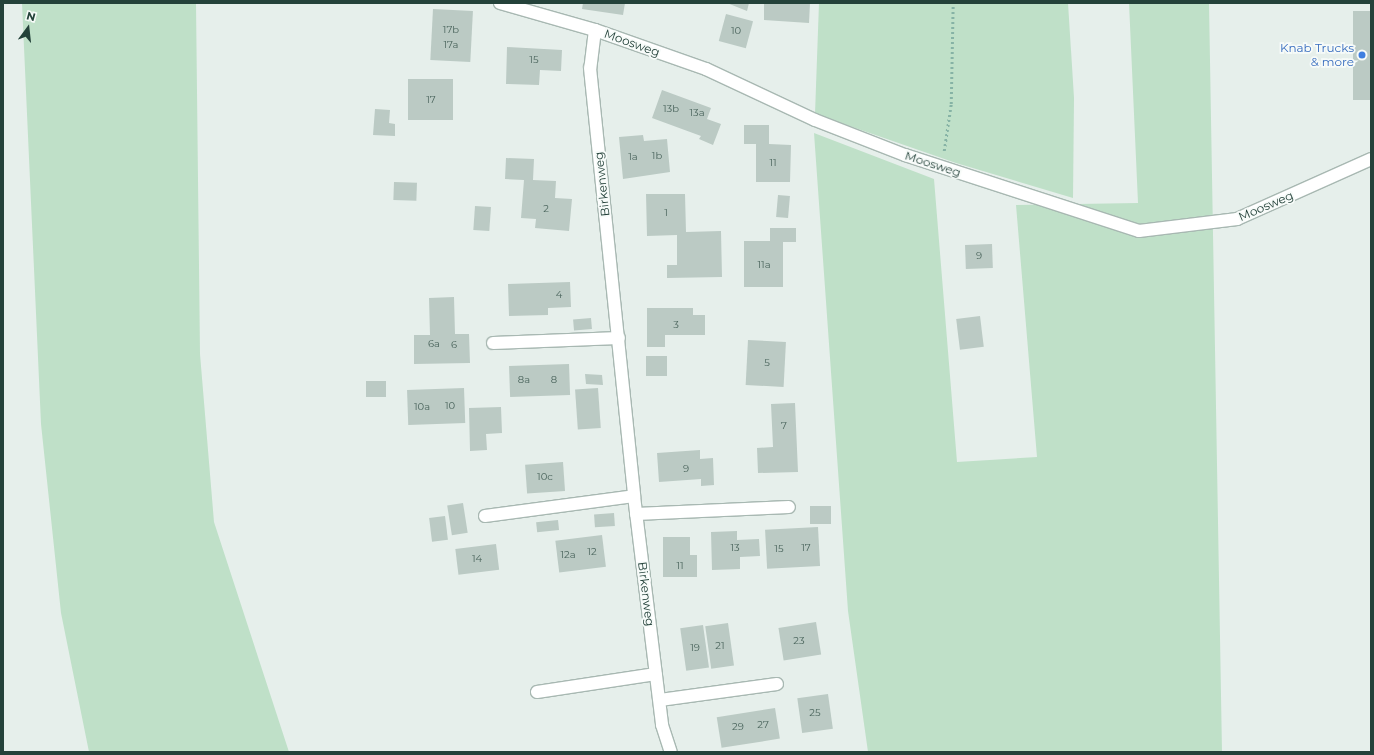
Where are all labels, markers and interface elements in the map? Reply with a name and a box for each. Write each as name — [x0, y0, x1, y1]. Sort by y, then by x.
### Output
north arrow — [8, 8, 48, 48]
text: N — [25, 8, 37, 24]
house number: 17b — [443, 24, 459, 36]
house number: 10 — [731, 25, 741, 37]
street label: Moosweg — [602, 26, 662, 60]
house number: 17a — [443, 39, 459, 51]
place label: Knab Trucks & more — [1280, 41, 1354, 69]
marker: Knab Trucks & more — [1357, 50, 1367, 60]
house number: 15 — [529, 54, 539, 66]
house number: 17 — [426, 94, 436, 106]
house number: 13b — [663, 103, 679, 115]
house number: 13a — [689, 107, 705, 119]
street label: Moosweg — [903, 148, 963, 180]
house number: 1b — [652, 150, 662, 162]
street label: Birkenweg — [591, 151, 613, 217]
house number: 1a — [628, 151, 638, 163]
house number: 11 — [769, 157, 777, 169]
street label: Moosweg — [1236, 188, 1296, 224]
house number: 2 — [543, 203, 549, 215]
house number: 1 — [664, 207, 668, 219]
house number: 9 — [976, 250, 982, 262]
house number: 11a — [757, 259, 771, 271]
house number: 4 — [556, 289, 562, 301]
house number: 3 — [673, 319, 679, 331]
house number: 6a — [428, 338, 440, 350]
house number: 6 — [451, 339, 457, 351]
house number: 5 — [764, 357, 770, 369]
house number: 8a — [518, 374, 530, 386]
house number: 8 — [551, 374, 557, 386]
house number: 10 — [445, 400, 455, 412]
house number: 10a — [414, 401, 430, 413]
house number: 7 — [781, 420, 787, 432]
house number: 9 — [683, 463, 689, 475]
house number: 10c — [537, 471, 553, 483]
house number: 13 — [730, 542, 740, 554]
house number: 17 — [801, 542, 811, 554]
house number: 15 — [774, 543, 784, 555]
house number: 12 — [587, 546, 597, 558]
house number: 12a — [560, 549, 576, 561]
house number: 14 — [472, 553, 482, 565]
house number: 11 — [676, 560, 684, 572]
street label: Birkenweg — [635, 561, 657, 627]
house number: 23 — [793, 635, 805, 647]
house number: 21 — [715, 640, 725, 652]
house number: 19 — [690, 642, 700, 654]
house number: 25 — [809, 707, 821, 719]
house number: 27 — [757, 719, 769, 731]
house number: 29 — [732, 721, 744, 733]

